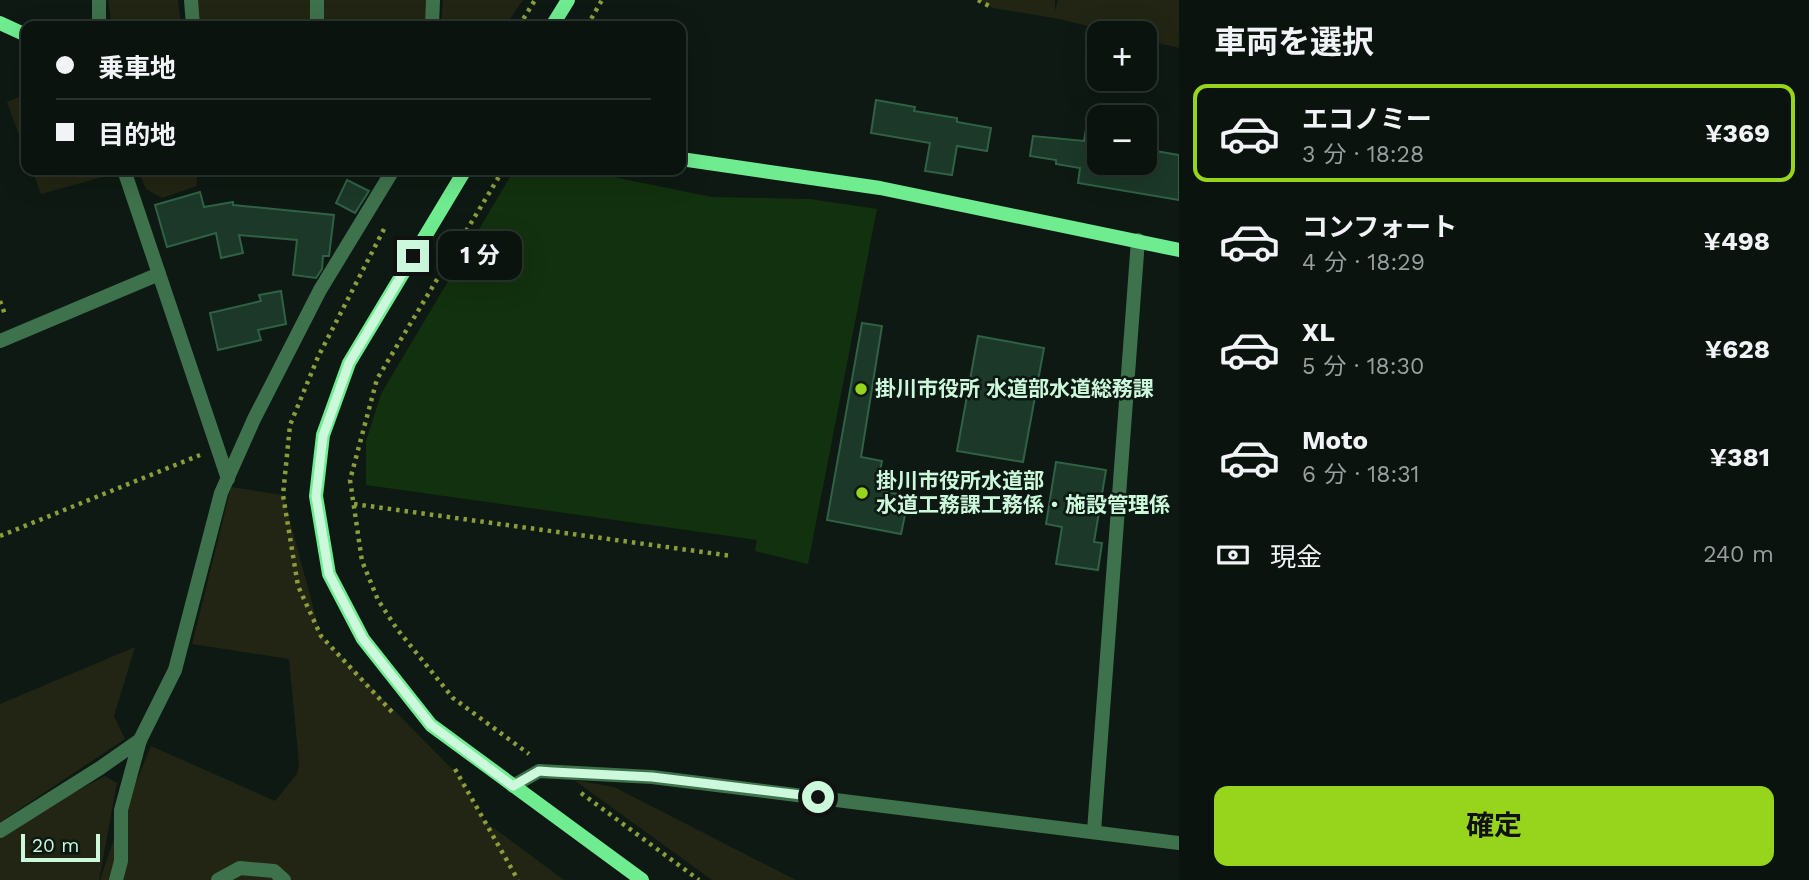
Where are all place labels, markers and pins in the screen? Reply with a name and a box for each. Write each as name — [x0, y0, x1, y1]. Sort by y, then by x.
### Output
place label: 掛川市役所 水道部水道総務課 — [875, 376, 1154, 401]
marker: 掛川市役所 水道部水道総務課 — [853, 381, 869, 397]
place label: 掛川市役所水道部 水道工務課工務係・施設管理係 — [876, 468, 1170, 517]
marker: 掛川市役所水道部 水道工務課工務係・施設管理係 — [854, 485, 870, 501]

